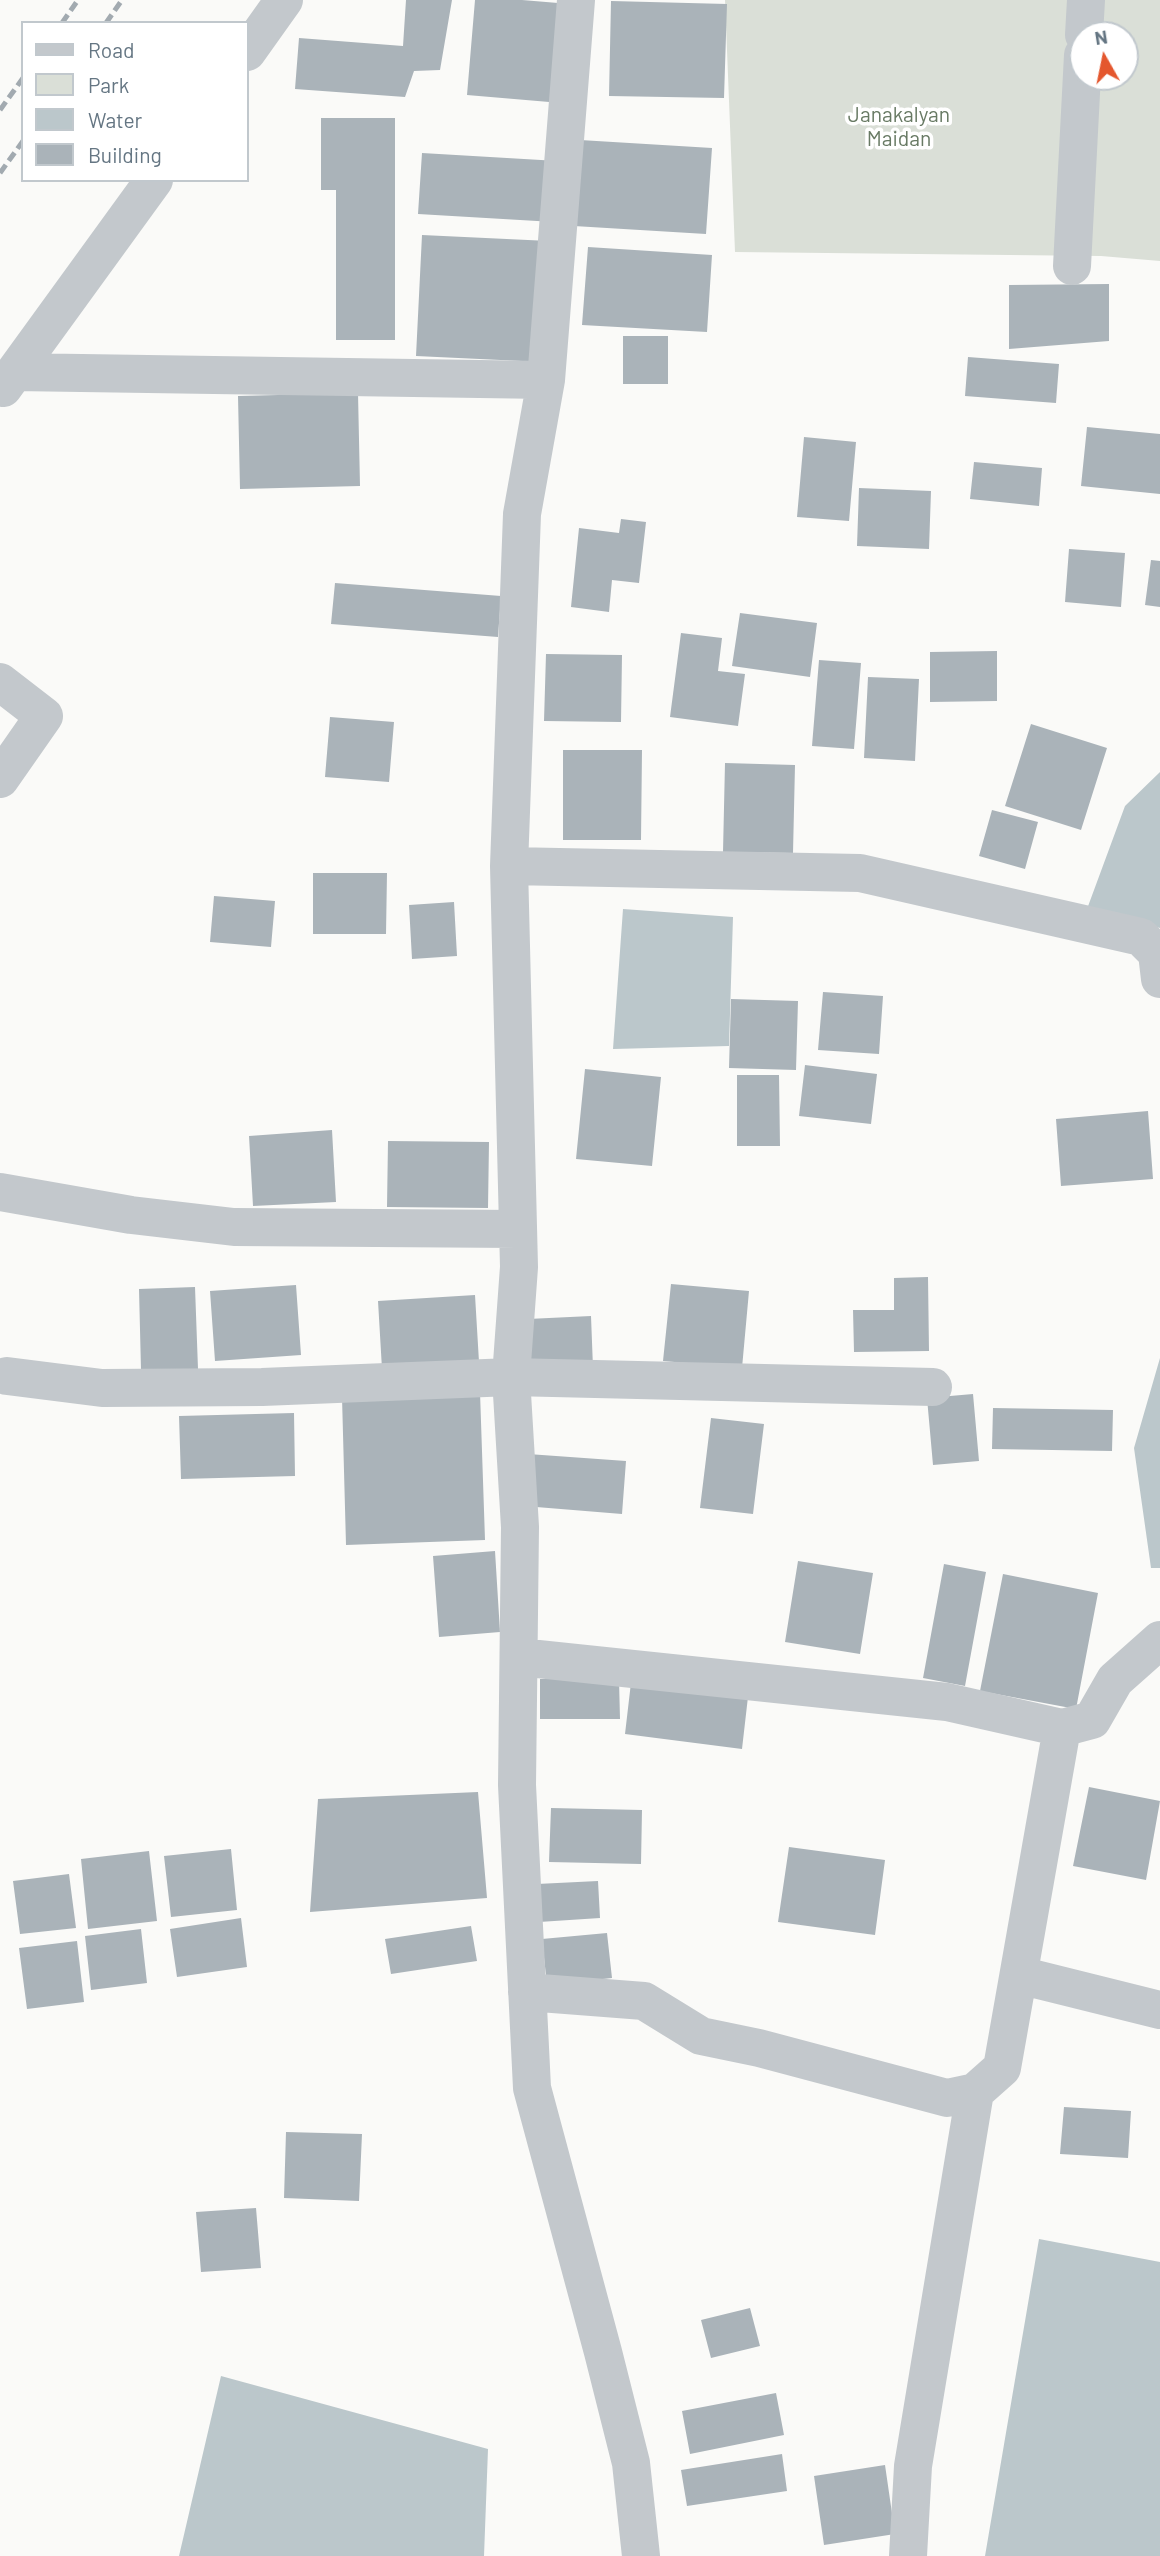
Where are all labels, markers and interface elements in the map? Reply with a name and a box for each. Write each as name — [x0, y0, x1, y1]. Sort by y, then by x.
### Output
legend — [21, 21, 248, 182]
north arrow — [1069, 21, 1139, 91]
text: N — [1093, 24, 1109, 49]
text: Road — [88, 37, 134, 62]
text: Park — [88, 72, 129, 97]
park label: Janakalyan Maidan — [848, 102, 950, 152]
text: Water — [88, 107, 142, 132]
text: Building — [88, 142, 162, 167]

